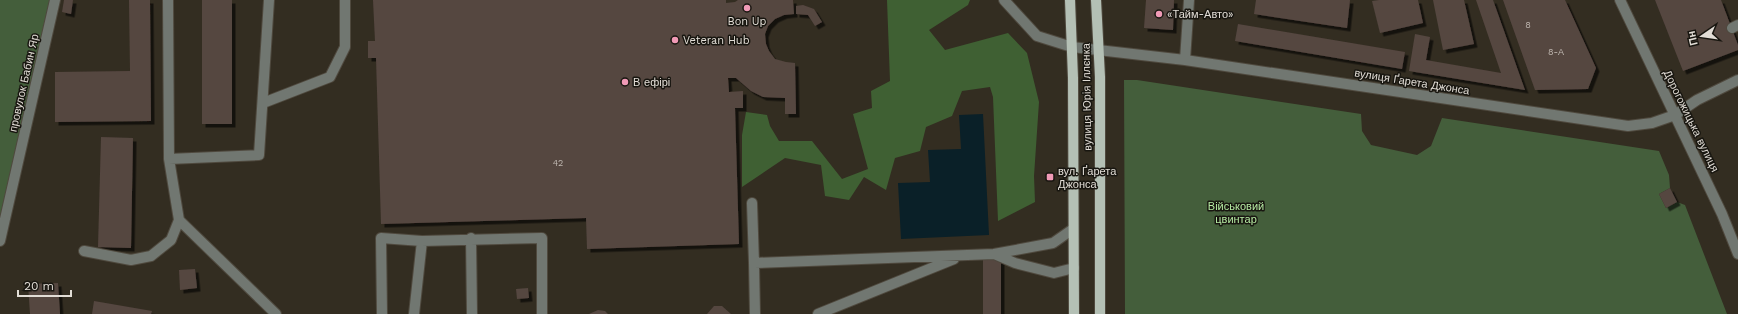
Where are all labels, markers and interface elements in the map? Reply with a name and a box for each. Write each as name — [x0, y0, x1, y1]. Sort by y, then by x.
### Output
marker: Bon Up — [742, 3, 752, 13]
place label: «Тайм-Авто» — [1167, 8, 1233, 21]
marker: «Тайм-Авто» — [1154, 9, 1164, 19]
place label: Bon Up — [728, 15, 767, 28]
north arrow — [1682, 16, 1722, 56]
house number: 8 — [1525, 20, 1531, 30]
text: Пн — [1685, 30, 1701, 47]
street label: провулок Бабин Яр — [6, 33, 42, 133]
place label: Veteran Hub — [683, 34, 750, 47]
marker: Veteran Hub — [670, 35, 680, 45]
street label: вулиця Юрія Іллєнка — [1080, 42, 1094, 151]
house number: 8-А — [1548, 47, 1564, 57]
street label: вулиця Ґарета Джонса — [1354, 66, 1471, 98]
street label: Дорогожицька вулиця — [1661, 68, 1721, 174]
place label: В ефірі — [633, 76, 670, 89]
marker: В ефірі — [620, 77, 630, 87]
house number: 42 — [553, 158, 563, 168]
place label: вул. Ґарета Джонса — [1058, 165, 1117, 191]
marker: вул. Ґарета Джонса — [1045, 172, 1055, 182]
park label: Військовий цвинтар — [1208, 200, 1264, 226]
scale bar — [18, 272, 71, 298]
text: 20 m — [24, 279, 54, 293]

